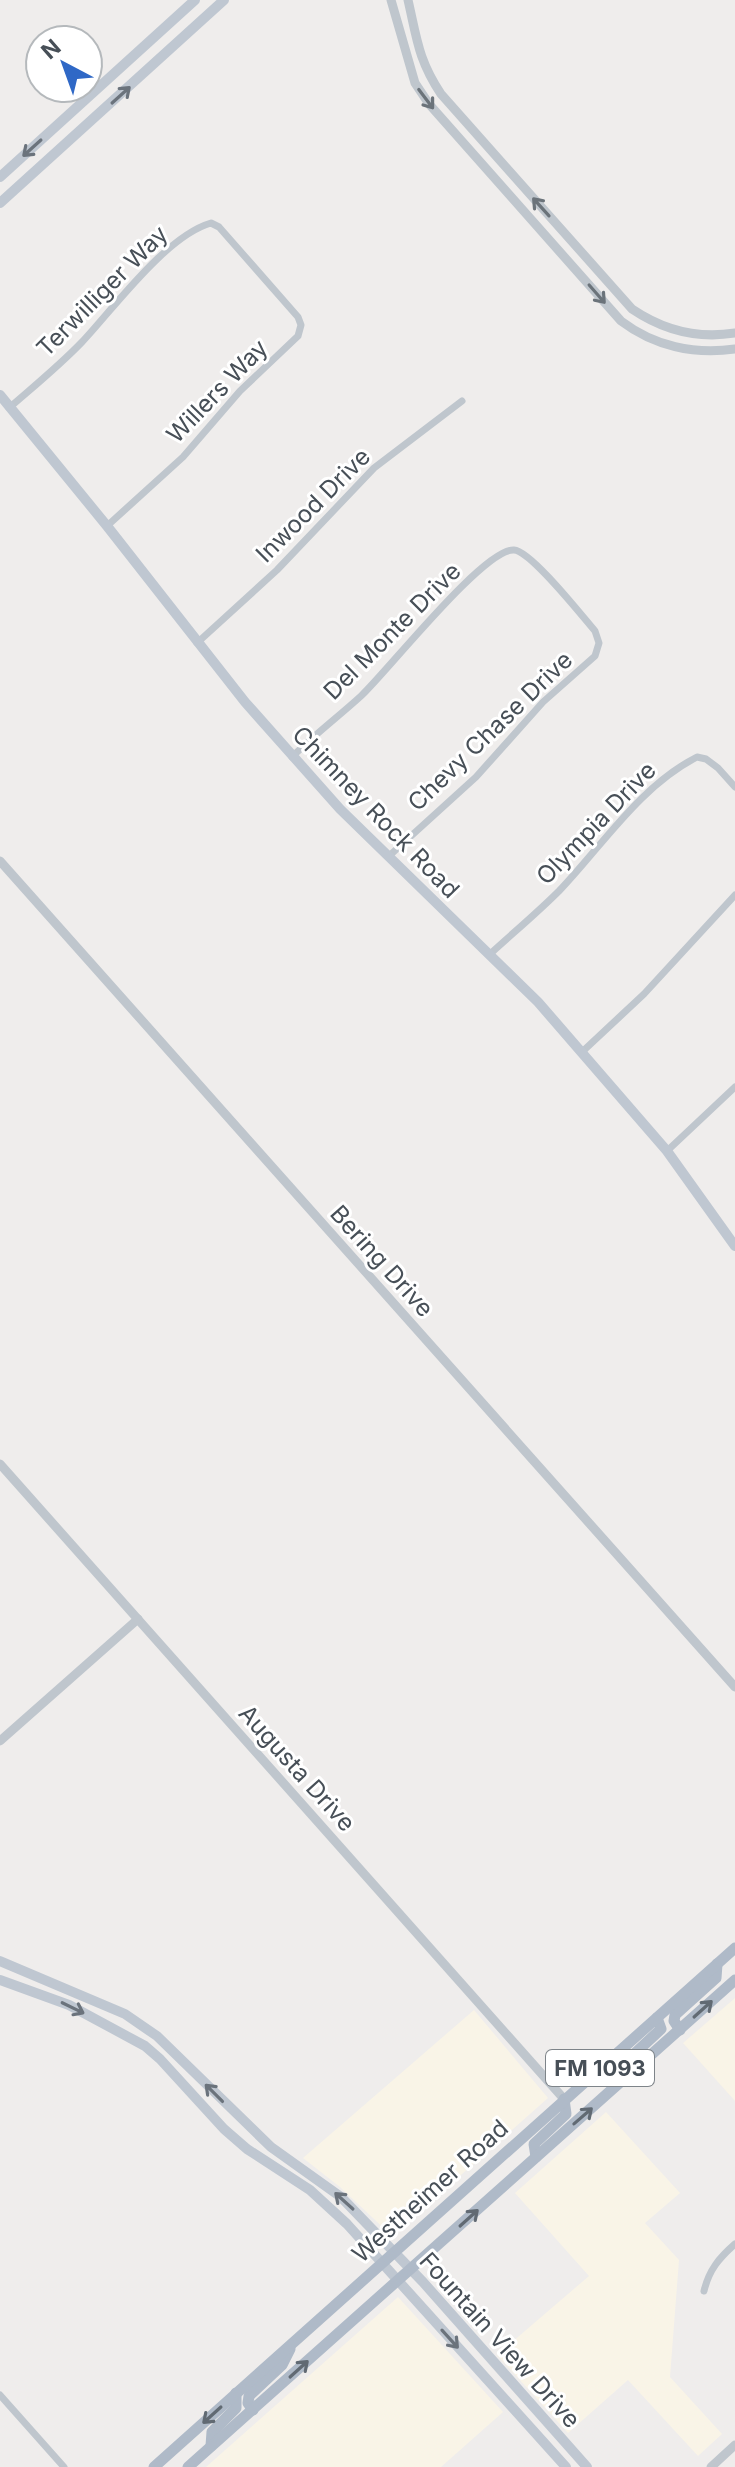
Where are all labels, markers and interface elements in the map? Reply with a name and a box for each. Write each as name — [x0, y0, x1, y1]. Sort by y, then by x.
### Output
north arrow — [24, 24, 104, 104]
text: N — [36, 34, 66, 64]
one-way arrow — [110, 86, 130, 104]
one-way arrow — [418, 87, 435, 109]
one-way arrow — [23, 138, 43, 156]
one-way arrow — [532, 197, 550, 217]
street label: Terwilliger Way — [30, 219, 174, 363]
one-way arrow — [588, 284, 606, 304]
street label: Willers Way — [161, 333, 273, 449]
street label: Inwood Drive — [250, 442, 376, 568]
street label: Del Monte Drive — [317, 556, 467, 706]
street label: Chevy Chase Drive — [402, 645, 578, 817]
street label: Chimney Rock Road — [287, 720, 465, 904]
street label: Olympia Drive — [530, 756, 662, 890]
street label: Bering Drive — [324, 1199, 440, 1323]
street label: Augusta Drive — [233, 1699, 361, 1837]
one-way arrow — [693, 2000, 713, 2018]
one-way arrow — [60, 2001, 84, 2016]
road number: FM 1093 — [546, 2050, 654, 2086]
one-way arrow — [205, 2084, 224, 2103]
one-way arrow — [572, 2107, 592, 2125]
street label: Westheimer Road — [346, 2113, 514, 2269]
one-way arrow — [334, 2192, 354, 2210]
one-way arrow — [459, 2208, 479, 2227]
street label: Fountain View Drive — [414, 2246, 586, 2434]
one-way arrow — [441, 2329, 460, 2349]
one-way arrow — [288, 2360, 308, 2378]
one-way arrow — [203, 2406, 223, 2424]

